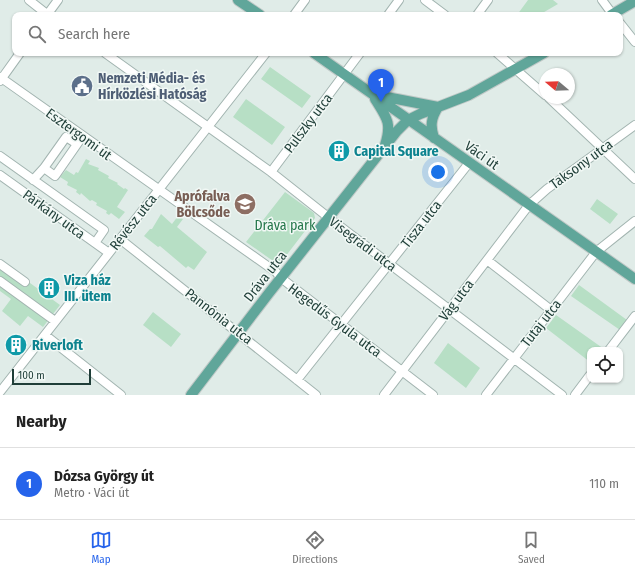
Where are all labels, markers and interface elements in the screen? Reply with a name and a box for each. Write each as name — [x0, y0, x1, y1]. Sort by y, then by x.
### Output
search box — [12, 12, 623, 56]
icon: search — [26, 23, 48, 45]
text: Search here — [58, 25, 130, 43]
north arrow — [539, 68, 575, 104]
pin: 1 — [368, 69, 394, 102]
place label: Nemzeti Média- és Hírközlési Hatóság — [98, 70, 206, 103]
public building icon: Nemzeti Média- és Hírközlési Hatóság — [69, 73, 95, 99]
street label: Pulszky utca — [281, 90, 336, 156]
street label: Esztergomi út — [42, 105, 115, 164]
street label: Taksony utca — [547, 136, 616, 193]
building icon: Capital Square — [326, 138, 352, 164]
street label: Váci út — [461, 138, 503, 174]
place label: Capital Square — [354, 143, 439, 160]
your location — [428, 162, 448, 182]
street label: Párkány utca — [19, 186, 88, 243]
place label: Aprófalva Bölcsőde — [174, 188, 230, 221]
street label: Révész utca — [106, 191, 161, 254]
school or university icon: Aprófalva Bölcsőde — [232, 191, 258, 217]
street label: Tisza utca — [397, 197, 445, 252]
street label: Visegrádi utca — [326, 213, 400, 275]
park label: Dráva park — [254, 217, 316, 234]
street label: Dráva utca — [240, 247, 291, 305]
place label: Viza ház III. ütem — [63, 272, 111, 305]
building icon: Viza ház III. ütem — [36, 275, 62, 301]
street label: Vág utca — [435, 276, 478, 324]
street label: Hegedűs Gyula utca — [285, 280, 385, 361]
street label: Pannónia utca — [182, 285, 256, 348]
street label: Tutaj utca — [518, 296, 565, 350]
building icon: Riverloft — [3, 332, 29, 358]
place label: Riverloft — [32, 337, 84, 354]
map controls — [587, 347, 623, 383]
button: locate — [587, 347, 623, 383]
scale bar — [12, 367, 91, 386]
text: 100 m — [18, 369, 45, 382]
text: Nearby — [16, 411, 67, 432]
text: Dózsa György út — [54, 467, 154, 485]
text: 1 — [26, 476, 32, 491]
text: 110 m — [589, 476, 619, 491]
text: Metro · Váci út — [54, 485, 129, 500]
tab: Map — [90, 529, 112, 566]
tab: Directions — [292, 529, 338, 566]
tab: Saved — [518, 529, 545, 566]

